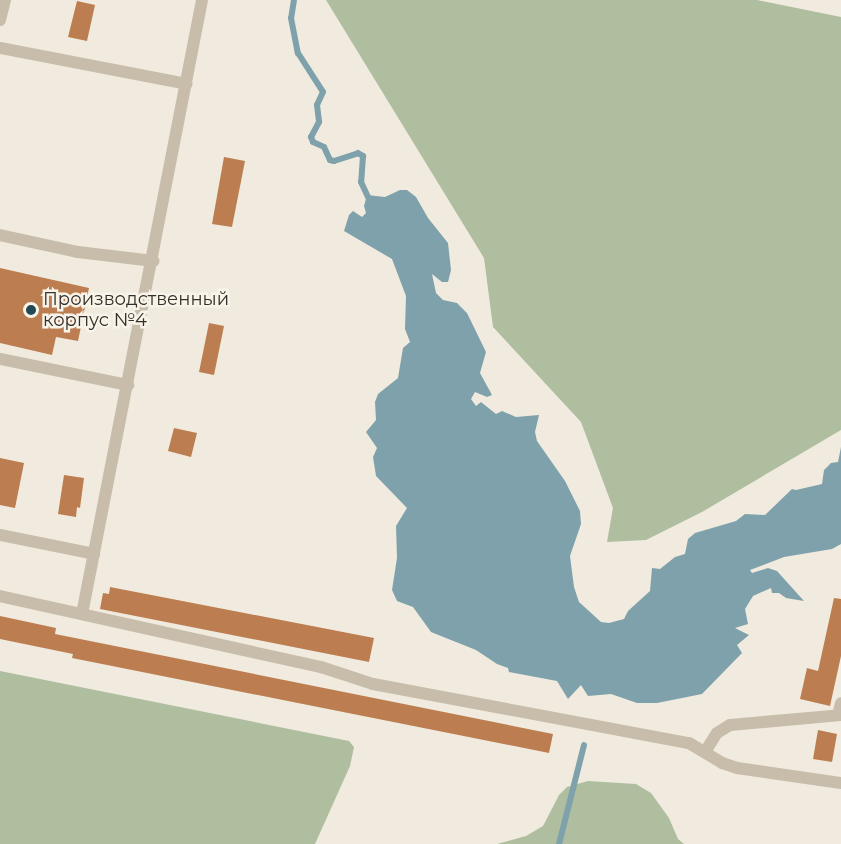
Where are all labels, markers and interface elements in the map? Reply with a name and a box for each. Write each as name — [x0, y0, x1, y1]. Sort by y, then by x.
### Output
place label: Производственный корпус №4 — [43, 289, 229, 332]
marker: Производственный корпус №4 — [24, 303, 38, 317]

